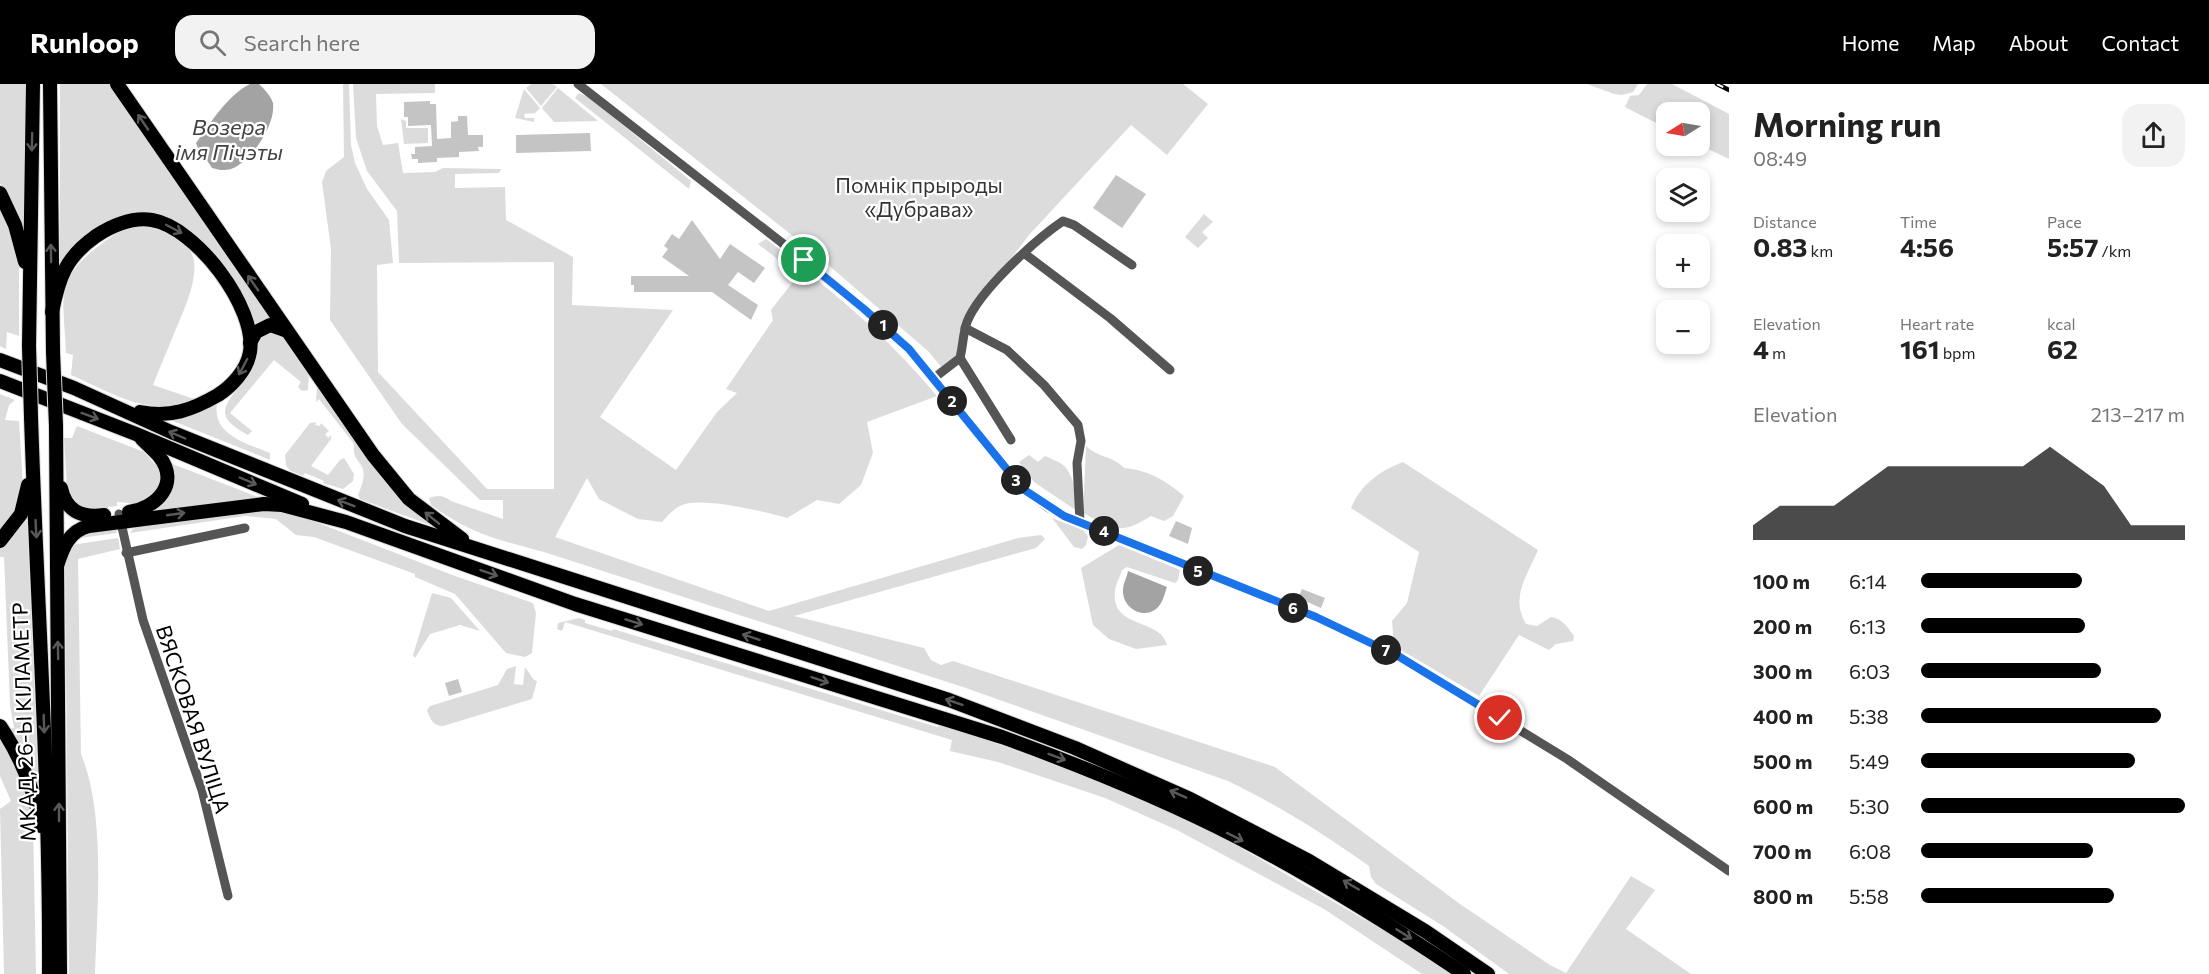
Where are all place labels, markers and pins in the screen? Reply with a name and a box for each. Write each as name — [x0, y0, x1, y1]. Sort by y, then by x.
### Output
pin — [778, 234, 829, 285]
pin: 1 — [868, 310, 898, 340]
pin: 2 — [937, 386, 967, 416]
pin: 3 — [1001, 465, 1031, 495]
pin: 4 — [1089, 516, 1119, 546]
pin: 5 — [1183, 556, 1213, 586]
pin: 6 — [1278, 593, 1308, 623]
pin: 7 — [1371, 635, 1401, 665]
pin — [1474, 692, 1525, 743]

